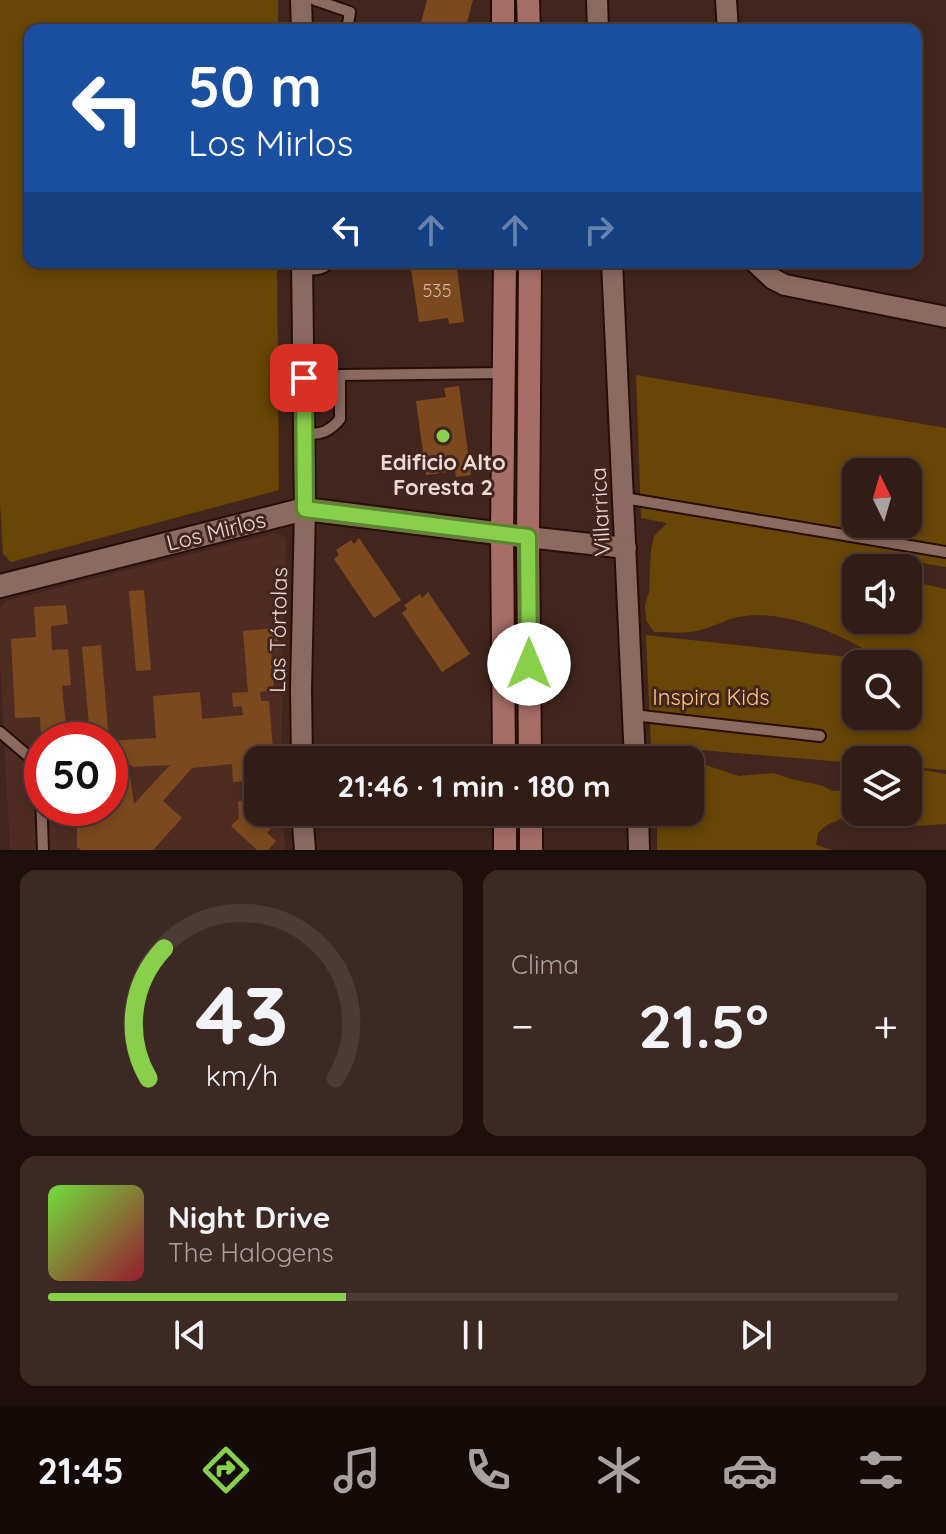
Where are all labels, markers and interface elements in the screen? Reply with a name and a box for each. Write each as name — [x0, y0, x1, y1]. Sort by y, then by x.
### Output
text: 50 m — [188, 51, 322, 121]
icon: left — [56, 56, 160, 160]
text: Los Mirlos — [188, 120, 354, 165]
icon: left — [325, 208, 369, 252]
icon: ahead — [409, 208, 453, 252]
icon: ahead — [493, 208, 537, 252]
icon: right — [577, 208, 621, 252]
house number: 535 — [422, 279, 452, 302]
pin — [270, 344, 338, 412]
icon: arrive — [282, 356, 326, 400]
marker: Edificio Alto Foresta 2 — [434, 427, 452, 445]
place label: Edificio Alto Foresta 2 — [380, 448, 506, 501]
north arrow — [842, 458, 922, 538]
map controls — [842, 458, 922, 826]
street label: Villarrica — [584, 467, 616, 557]
street label: Los Mirlos — [164, 505, 268, 557]
button: sound — [842, 554, 922, 634]
street label: Las Tórtolas — [263, 567, 293, 693]
position arrow — [487, 622, 571, 706]
button: search — [842, 650, 922, 730]
park label: Inspira Kids — [652, 683, 770, 711]
speed limit sign: 50 — [24, 722, 128, 826]
button: layers — [842, 746, 922, 826]
text: 21:46 · 1 min · 180 m — [337, 767, 611, 805]
text: Clima — [511, 948, 579, 981]
text: 43 — [195, 962, 288, 1066]
text: 21.5° — [638, 988, 769, 1063]
text: − — [511, 998, 534, 1053]
text: + — [873, 998, 898, 1053]
text: km/h — [205, 1057, 278, 1093]
text: Night Drive — [168, 1198, 330, 1236]
text: The Halogens — [168, 1236, 334, 1269]
icon: previous — [168, 1313, 212, 1357]
icon: pause — [451, 1313, 495, 1357]
icon: next — [734, 1313, 778, 1357]
icon: directions — [198, 1442, 254, 1498]
icon: music — [329, 1442, 385, 1498]
icon: phone — [460, 1442, 516, 1498]
icon: climate — [591, 1442, 647, 1498]
icon: car — [722, 1442, 778, 1498]
icon: filters — [853, 1442, 909, 1498]
text: 21:45 — [37, 1448, 124, 1493]

